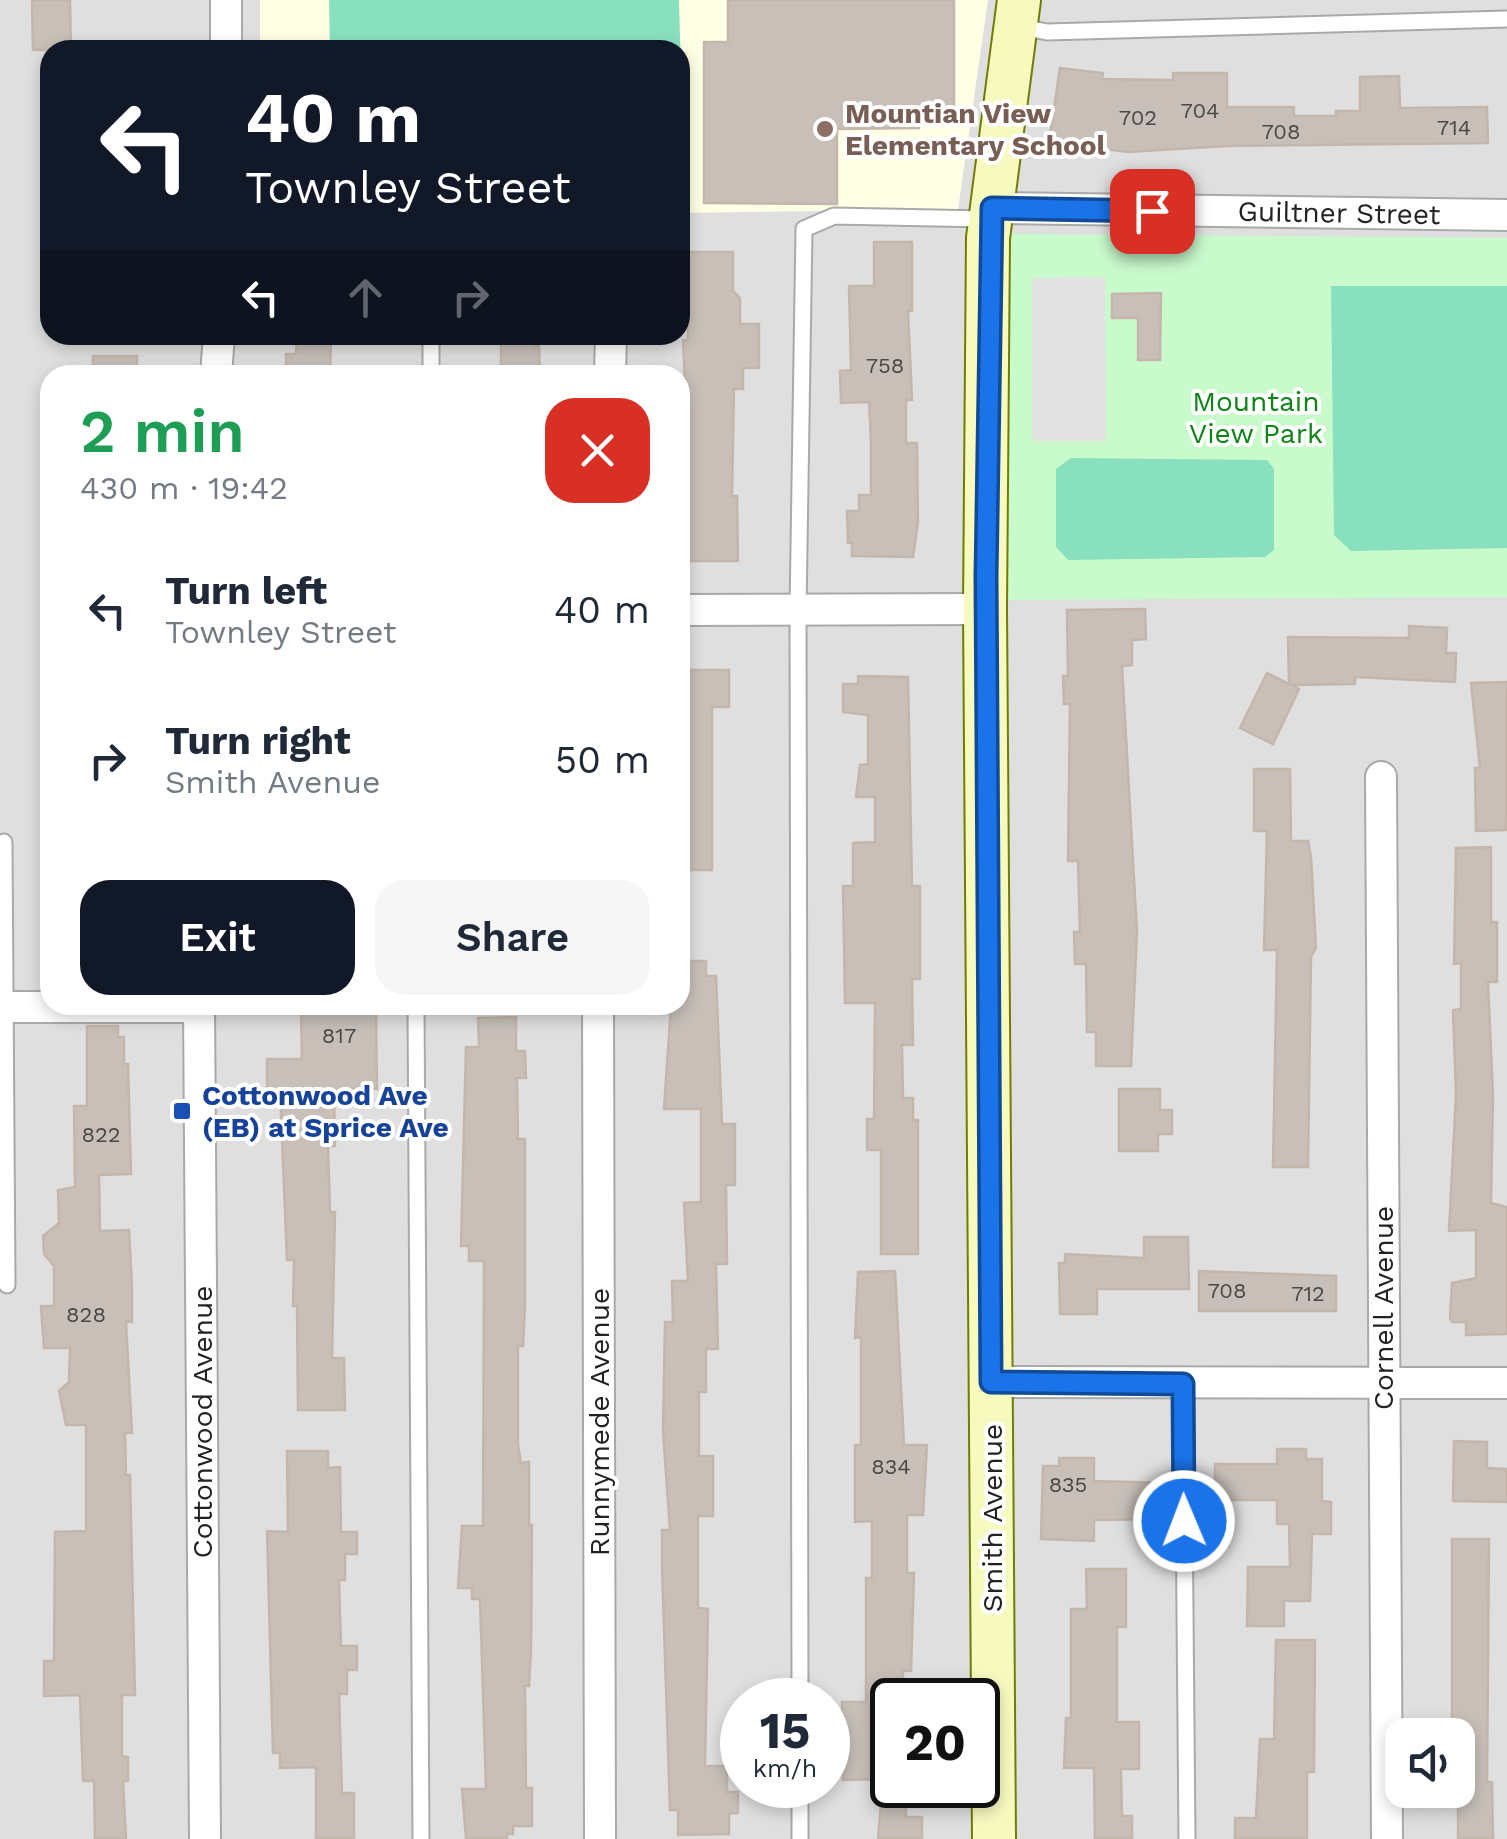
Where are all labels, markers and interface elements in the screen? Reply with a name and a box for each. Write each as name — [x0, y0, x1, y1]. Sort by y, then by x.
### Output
text: 40 m — [245, 77, 421, 159]
icon: left — [80, 80, 210, 210]
place label: Mountian View Elementary School — [845, 97, 1107, 162]
house number: 704 — [1180, 98, 1220, 123]
house number: 702 — [1119, 105, 1157, 130]
house number: 714 — [1437, 115, 1471, 140]
marker: Mountian View Elementary School — [814, 118, 836, 140]
house number: 708 — [1261, 119, 1301, 144]
text: Townley Street — [245, 161, 571, 214]
pin — [1110, 169, 1195, 254]
icon: arrive — [1125, 184, 1180, 239]
street label: Guiltner Street — [1237, 195, 1441, 231]
icon: left — [233, 270, 288, 325]
icon: ahead — [338, 270, 393, 325]
icon: right — [443, 270, 498, 325]
house number: 758 — [866, 353, 904, 378]
park label: Mountain View Park — [1189, 385, 1323, 450]
text: 2 min — [80, 396, 245, 467]
button: close — [545, 398, 650, 503]
text: 430 m · 19:42 — [80, 469, 288, 507]
text: Turn left — [165, 569, 327, 613]
icon: left — [80, 583, 135, 638]
text: 40 m — [554, 588, 650, 632]
text: Townley Street — [165, 613, 397, 651]
text: Turn right — [165, 719, 351, 763]
icon: right — [80, 733, 135, 788]
text: 50 m — [555, 738, 650, 782]
text: Smith Avenue — [165, 763, 380, 801]
button: Exit — [80, 880, 355, 995]
button: Share — [375, 880, 650, 995]
house number: 817 — [322, 1023, 356, 1048]
place label: Cottonwood Ave (EB) at Sprice Ave — [202, 1079, 449, 1144]
marker: Cottonwood Ave (EB) at Sprice Ave — [171, 1100, 193, 1122]
house number: 822 — [81, 1122, 121, 1147]
street label: Cornell Avenue — [1367, 1206, 1400, 1410]
house number: 708 — [1207, 1278, 1247, 1303]
house number: 712 — [1291, 1281, 1325, 1306]
street label: Cottonwood Avenue — [186, 1286, 219, 1558]
street label: Runnymede Avenue — [583, 1288, 616, 1556]
house number: 828 — [66, 1302, 106, 1327]
street label: Smith Avenue — [976, 1424, 1009, 1612]
house number: 834 — [871, 1454, 911, 1479]
position arrow — [1132, 1469, 1236, 1573]
house number: 835 — [1049, 1472, 1087, 1497]
speed limit sign: 20 — [870, 1678, 1000, 1808]
text: 15 — [760, 1701, 810, 1760]
map controls — [1385, 1718, 1475, 1808]
button: sound — [1385, 1718, 1475, 1808]
text: km/h — [753, 1754, 817, 1783]

